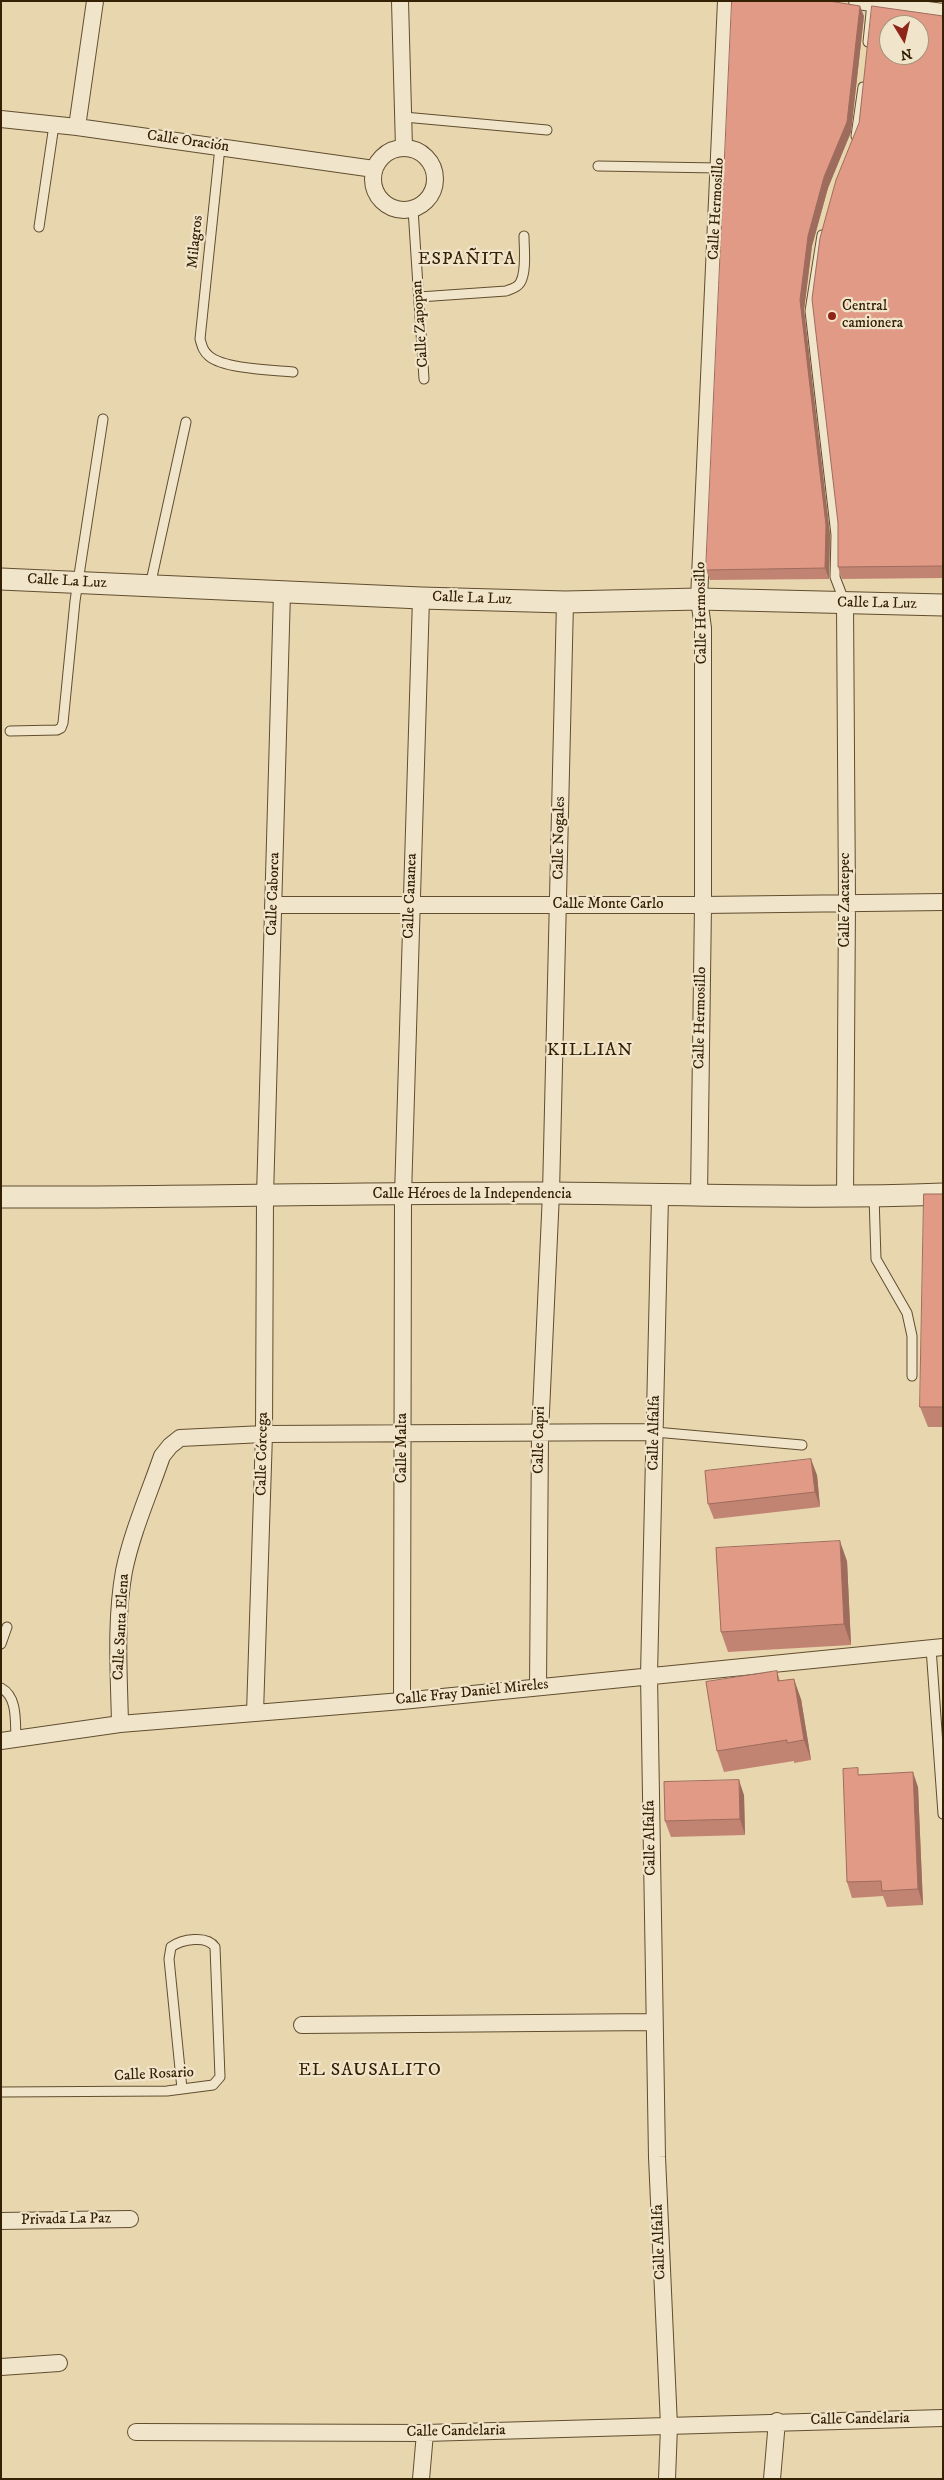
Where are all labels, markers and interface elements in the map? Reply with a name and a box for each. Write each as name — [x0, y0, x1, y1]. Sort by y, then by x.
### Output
north arrow — [879, 15, 929, 65]
text: N — [899, 44, 913, 64]
street label: Calle Oración — [146, 127, 230, 157]
street label: Calle Hermosillo — [705, 157, 729, 261]
street label: Milagros — [184, 214, 208, 270]
district label: ESPAÑITA — [417, 249, 517, 271]
street label: Calle Zapopan — [409, 280, 433, 368]
place label: Central camionera — [842, 298, 903, 333]
marker: Central camionera — [826, 310, 838, 322]
street label: Calle Hermosillo — [692, 562, 712, 664]
street label: Calle La Luz — [27, 571, 107, 593]
street label: Calle La Luz — [432, 589, 512, 609]
street label: Calle La Luz — [837, 594, 917, 614]
street label: Calle Nogales — [550, 796, 570, 880]
street label: Calle Caborca — [264, 852, 284, 936]
street label: Calle Cananea — [401, 853, 421, 939]
street label: Calle Zacatepec — [837, 853, 855, 947]
street label: Calle Monte Carlo — [552, 896, 664, 914]
street label: Calle Hermosillo — [691, 967, 711, 1069]
district label: KILLIAN — [546, 1040, 634, 1062]
street label: Calle Héroes de la Independencia — [372, 1186, 572, 1204]
street label: Calle Alfalfa — [645, 1395, 665, 1471]
street label: Calle Capri — [530, 1406, 550, 1474]
street label: Calle Córcega — [253, 1412, 273, 1496]
street label: Calle Malta — [394, 1413, 412, 1483]
street label: Calle Santa Elena — [110, 1573, 134, 1681]
street label: Calle Fray Daniel Mireles — [395, 1676, 549, 1710]
street label: Calle Alfalfa — [641, 1800, 661, 1876]
district label: EL SAUSALITO — [297, 2060, 443, 2082]
street label: Calle Rosario — [114, 2064, 194, 2086]
street label: Calle Alfalfa — [650, 2204, 670, 2280]
street label: Privada La Paz — [21, 2210, 111, 2230]
street label: Calle Candelaria — [810, 2410, 910, 2430]
street label: Calle Candelaria — [406, 2422, 506, 2442]

